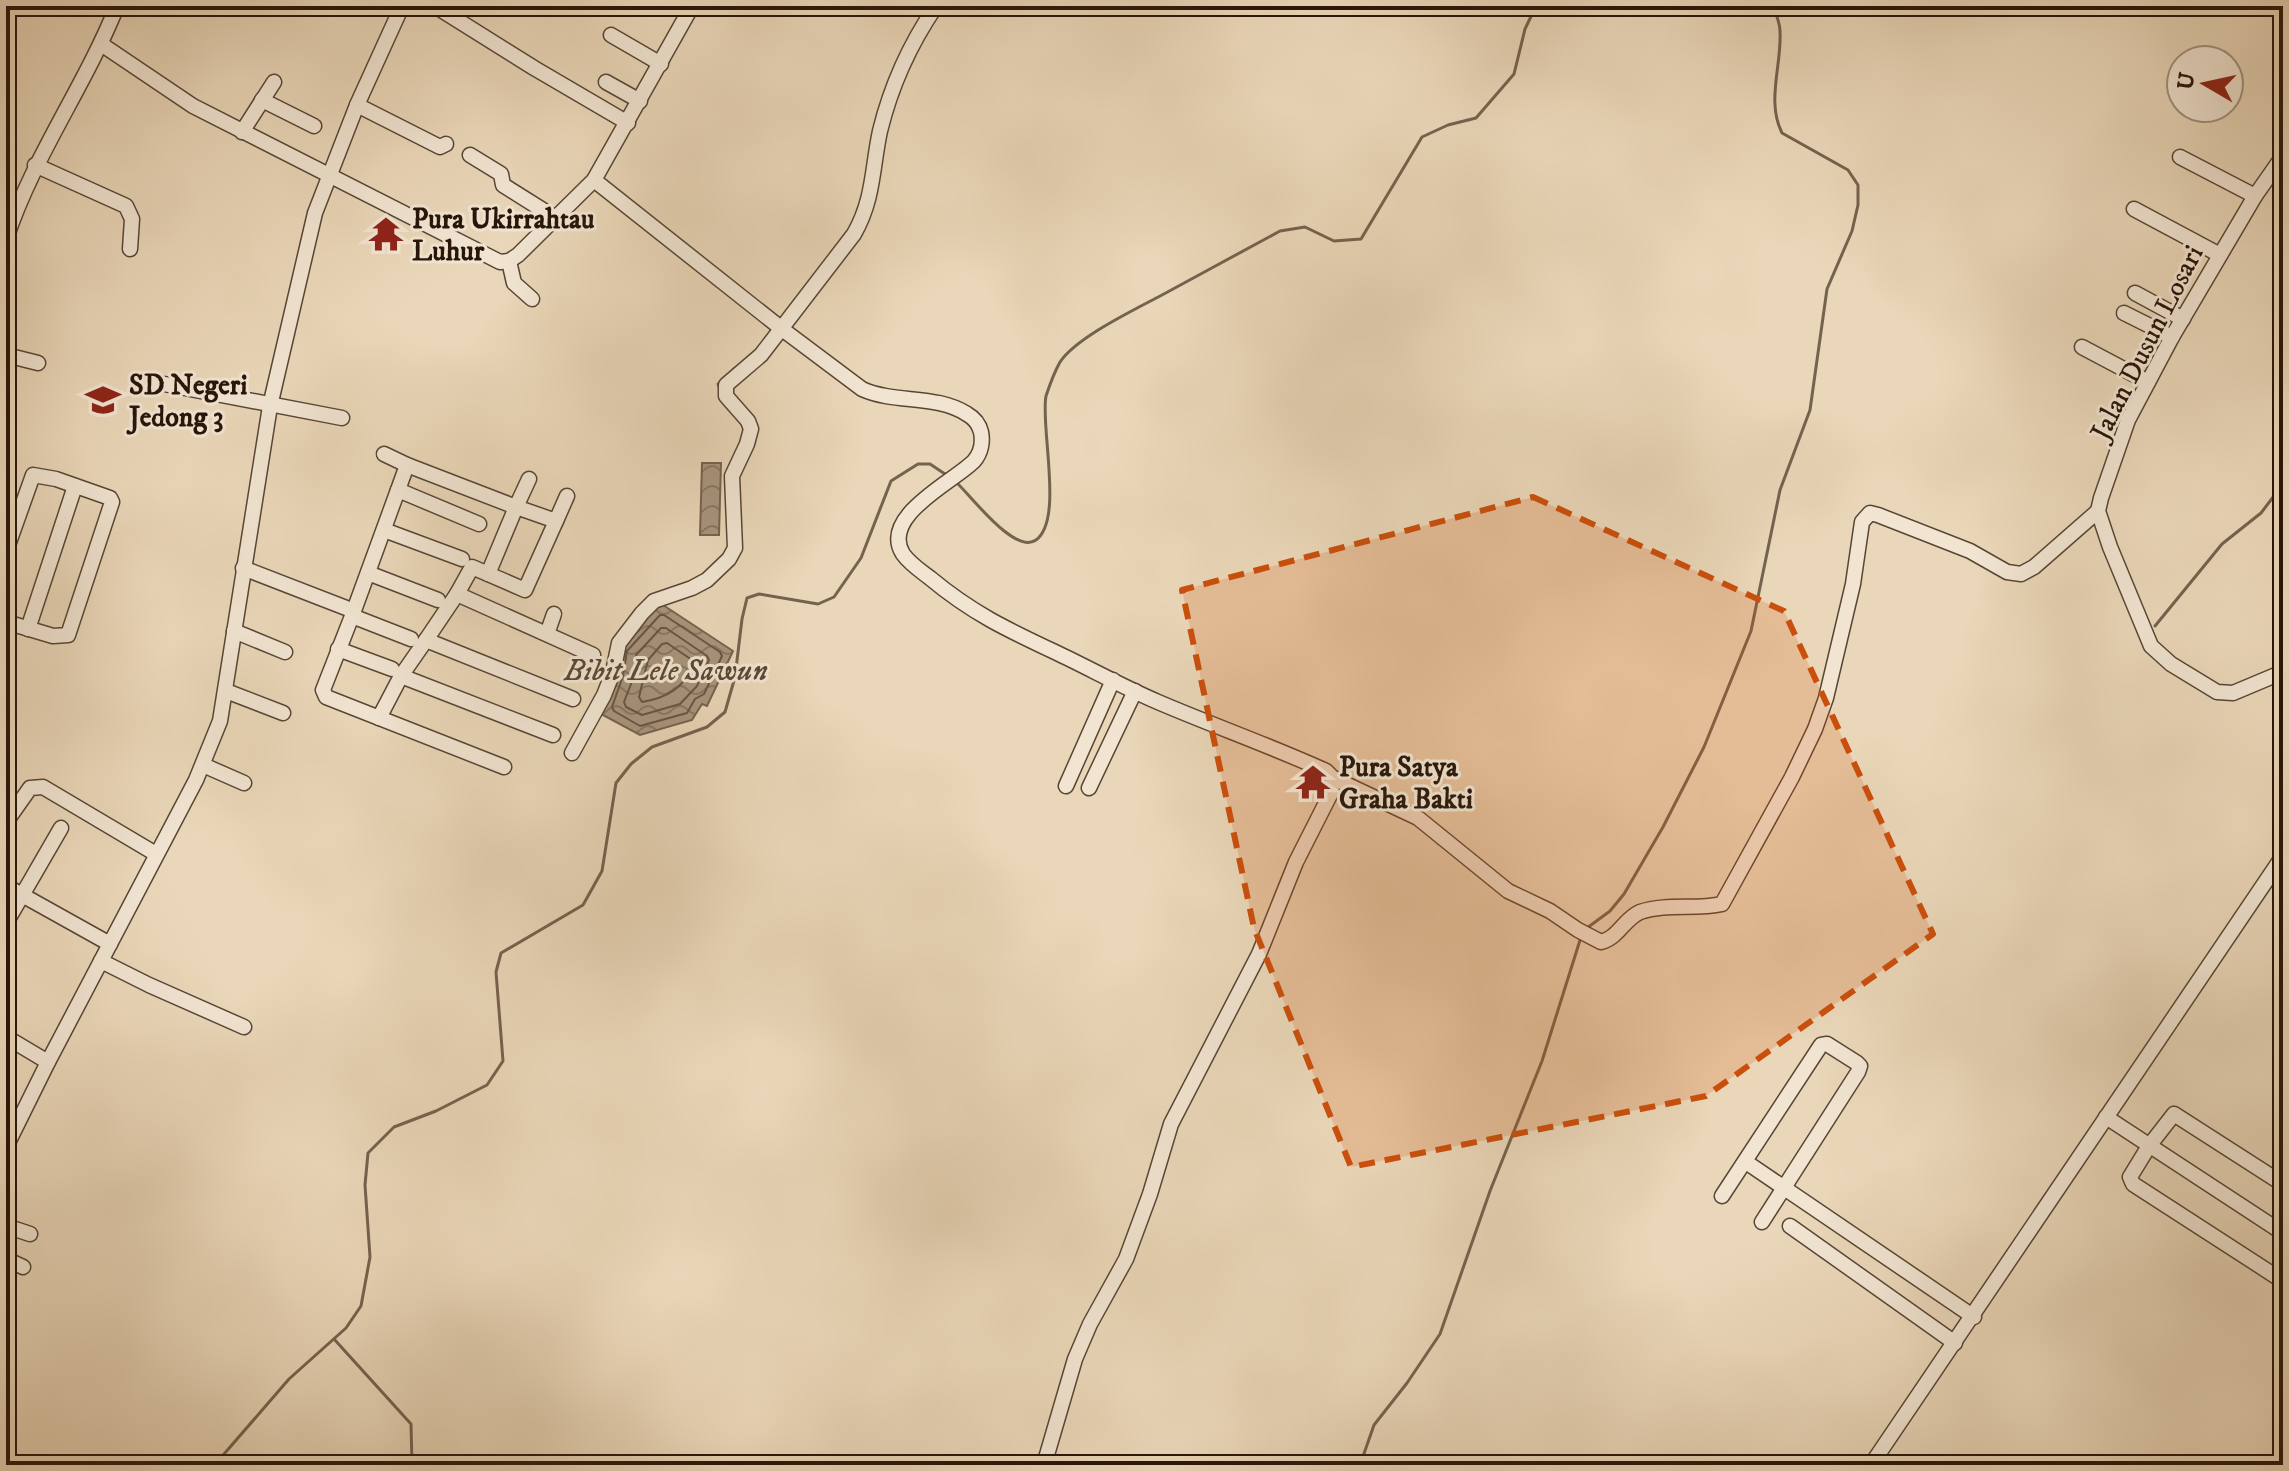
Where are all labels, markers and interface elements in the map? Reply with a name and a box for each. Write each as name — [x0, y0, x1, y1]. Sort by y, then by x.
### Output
north arrow — [2165, 44, 2245, 124]
text: U — [2172, 71, 2201, 92]
place label: Pura Ukirrahtau Luhur — [412, 202, 595, 269]
temple icon: Pura Ukirrahtau Luhur — [367, 215, 405, 253]
street label: Jalan Dusun Losari — [2082, 239, 2212, 449]
place label: SD Negeri Jedong 3 — [126, 368, 247, 435]
school or university icon: SD Negeri Jedong 3 — [84, 381, 122, 419]
water label: Bibit Lele Sawun — [563, 653, 768, 690]
place label: Pura Satya Graha Bakti — [1339, 750, 1473, 817]
temple icon: Pura Satya Graha Bakti — [1294, 763, 1332, 801]

